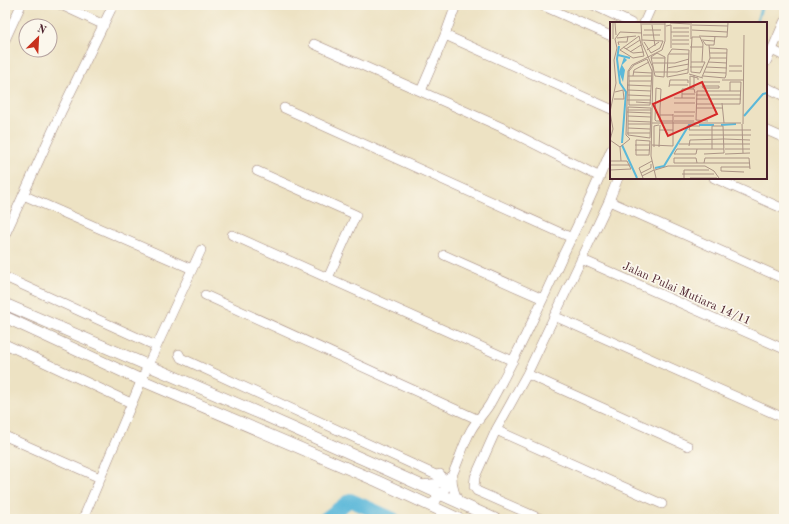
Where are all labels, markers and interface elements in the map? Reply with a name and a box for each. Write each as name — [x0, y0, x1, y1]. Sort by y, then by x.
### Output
north arrow — [18, 18, 58, 58]
inset map — [610, 22, 767, 179]
text: N — [35, 24, 48, 37]
street label: Jalan Pulai Mutiara 14/11 — [621, 260, 753, 328]

